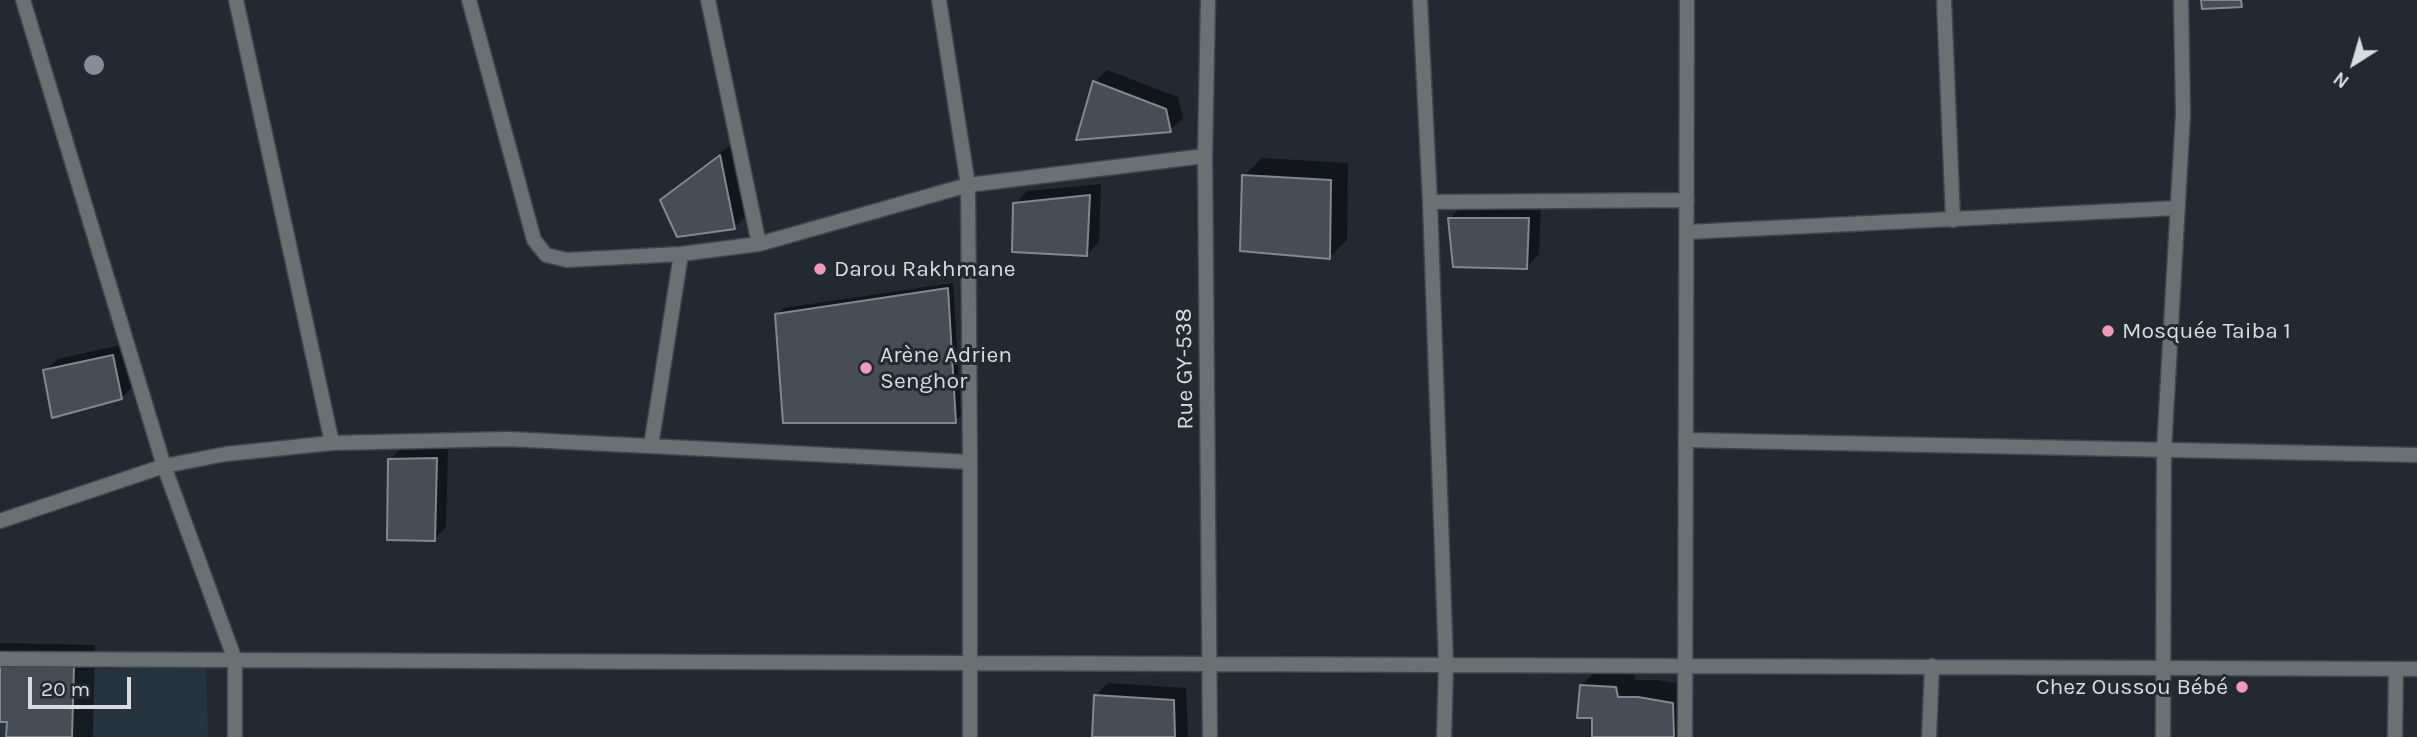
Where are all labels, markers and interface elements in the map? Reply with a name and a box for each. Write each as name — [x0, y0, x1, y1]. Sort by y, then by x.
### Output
north arrow — [2319, 28, 2389, 98]
text: N — [2329, 67, 2353, 93]
place label: Darou Rakhmane — [834, 255, 1016, 283]
marker: Darou Rakhmane — [812, 261, 828, 277]
street label: Rue GY-538 — [1170, 308, 1200, 430]
place label: Mosquée Taiba 1 — [2122, 317, 2291, 345]
marker: Mosquée Taiba 1 — [2100, 323, 2116, 339]
place label: Arène Adrien Senghor — [880, 341, 1012, 395]
marker: Arène Adrien Senghor — [858, 360, 874, 376]
scale bar — [32, 664, 135, 708]
place label: Chez Oussou Bébé — [2035, 673, 2228, 701]
text: 20 m — [41, 677, 90, 701]
marker: Chez Oussou Bébé — [2234, 679, 2250, 695]

